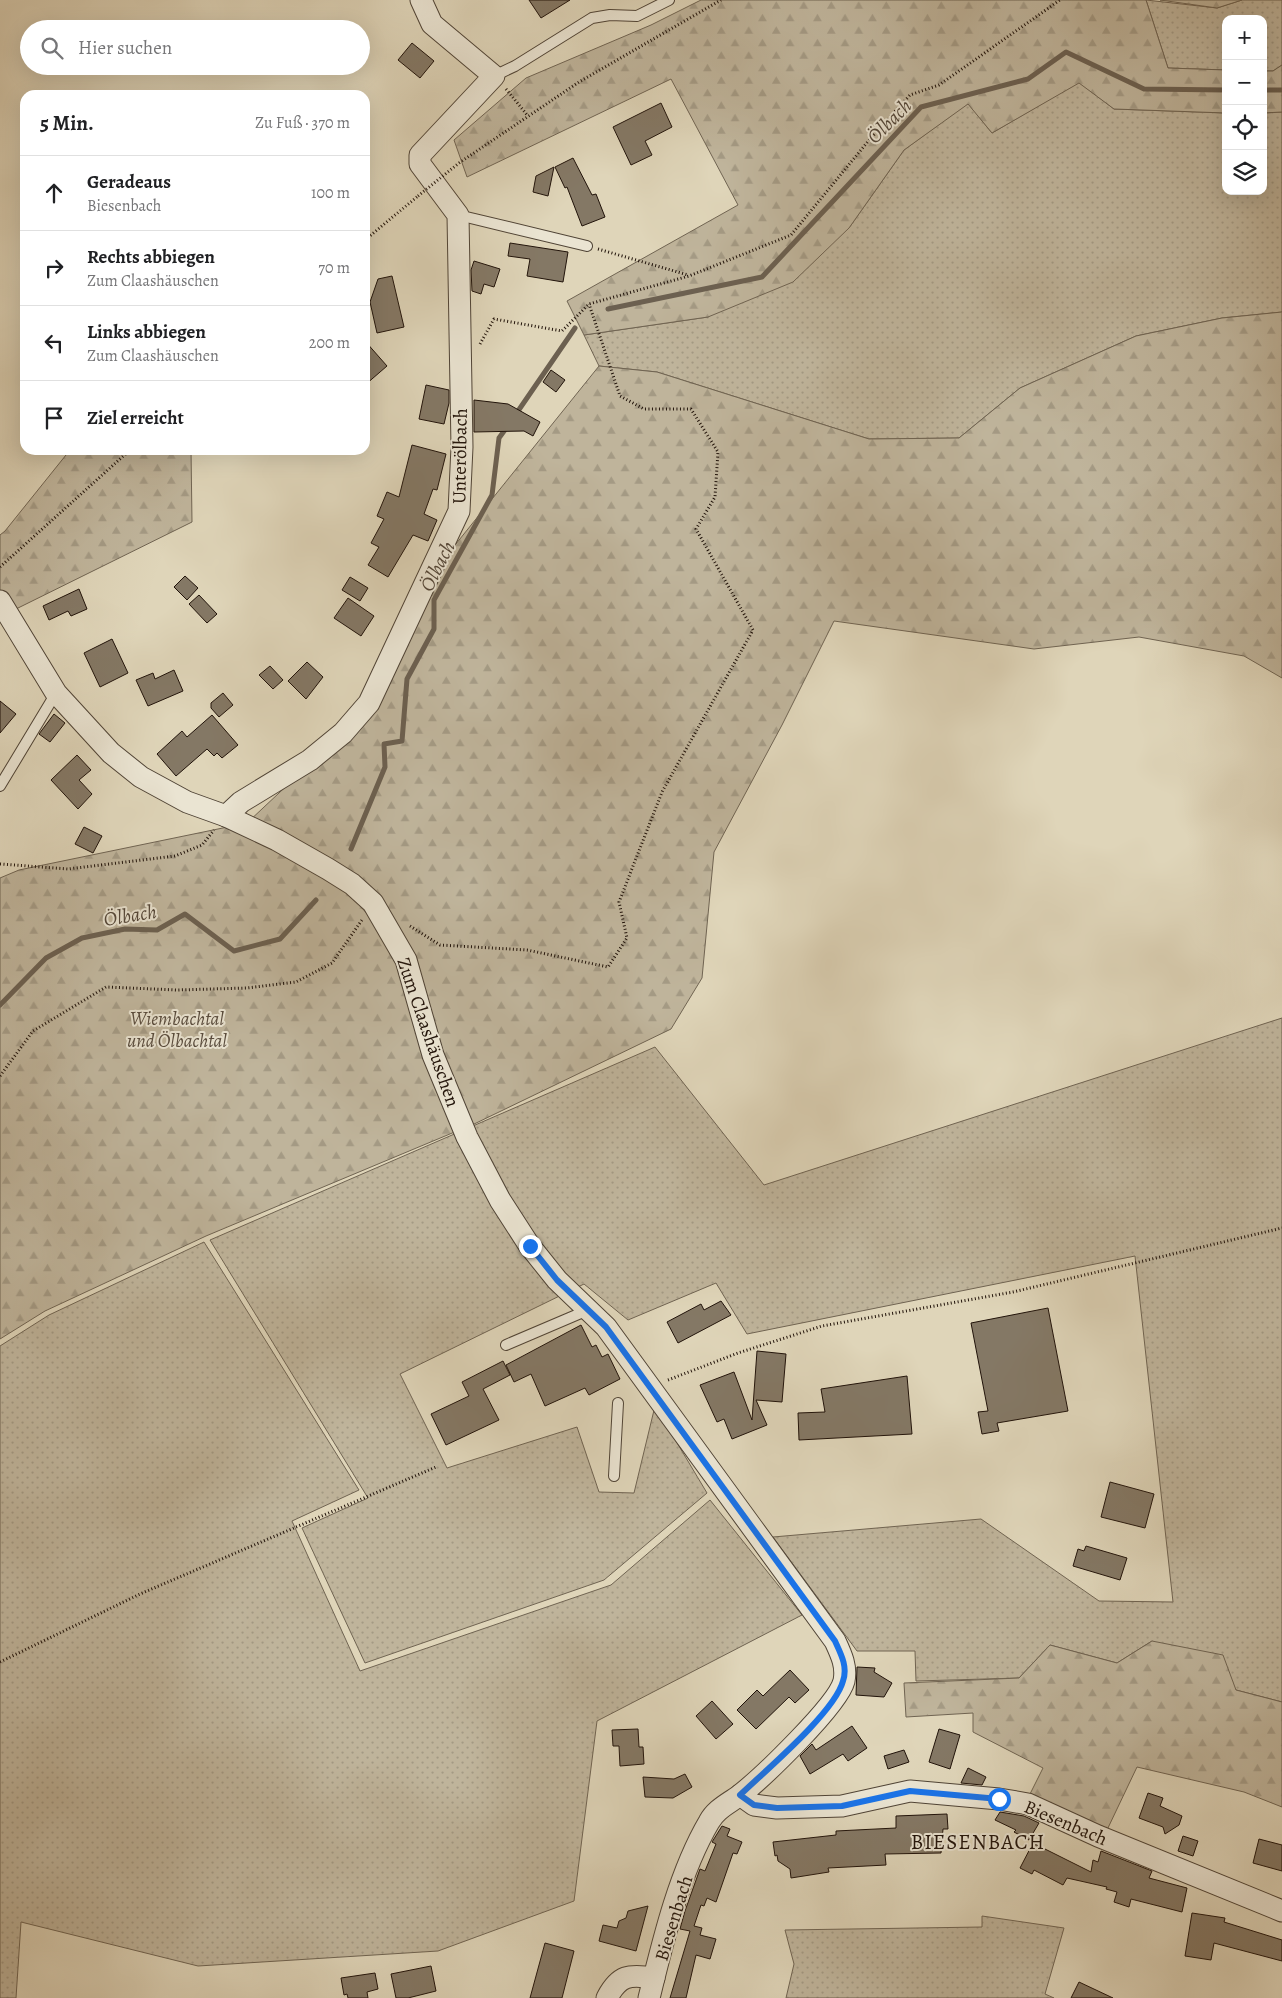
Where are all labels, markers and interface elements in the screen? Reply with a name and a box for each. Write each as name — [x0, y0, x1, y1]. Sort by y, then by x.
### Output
map controls — [1222, 15, 1267, 195]
button: + — [1222, 15, 1267, 60]
search box — [20, 20, 370, 75]
icon: search — [38, 34, 66, 62]
text: Hier suchen — [78, 35, 172, 61]
button: − — [1222, 60, 1267, 105]
water label: Ölbach — [861, 93, 918, 150]
button: locate — [1222, 105, 1267, 150]
text: 5 Min. — [40, 109, 94, 137]
text: Zu Fuß · 370 m — [255, 112, 350, 134]
button: layers — [1222, 150, 1267, 195]
text: Geradeaus — [87, 169, 171, 195]
icon: ahead — [40, 179, 68, 207]
text: 100 m — [311, 182, 350, 204]
text: Biesenbach — [87, 195, 161, 217]
text: Rechts abbiegen — [87, 244, 215, 270]
icon: right — [40, 254, 68, 282]
text: 70 m — [318, 257, 350, 279]
text: Zum Claashäuschen — [87, 270, 219, 292]
text: Links abbiegen — [87, 319, 206, 345]
icon: left — [40, 329, 68, 357]
text: 200 m — [309, 332, 350, 354]
text: Zum Claashäuschen — [87, 345, 219, 367]
icon: arrive — [40, 404, 68, 432]
text: Ziel erreicht — [87, 405, 184, 431]
street label: Unterölbach — [446, 408, 474, 504]
water label: Ölbach — [413, 536, 462, 596]
water label: Ölbach — [102, 898, 158, 933]
street label: Zum Claashäuschen — [390, 954, 466, 1110]
park label: Wiembachtal und Ölbachtal — [127, 1006, 227, 1054]
route end — [519, 1235, 542, 1258]
route start — [988, 1788, 1011, 1811]
street label: Biesenbach — [1020, 1794, 1111, 1852]
district label: BIESENBACH — [911, 1828, 1045, 1856]
street label: Biesenbach — [649, 1872, 699, 1964]

